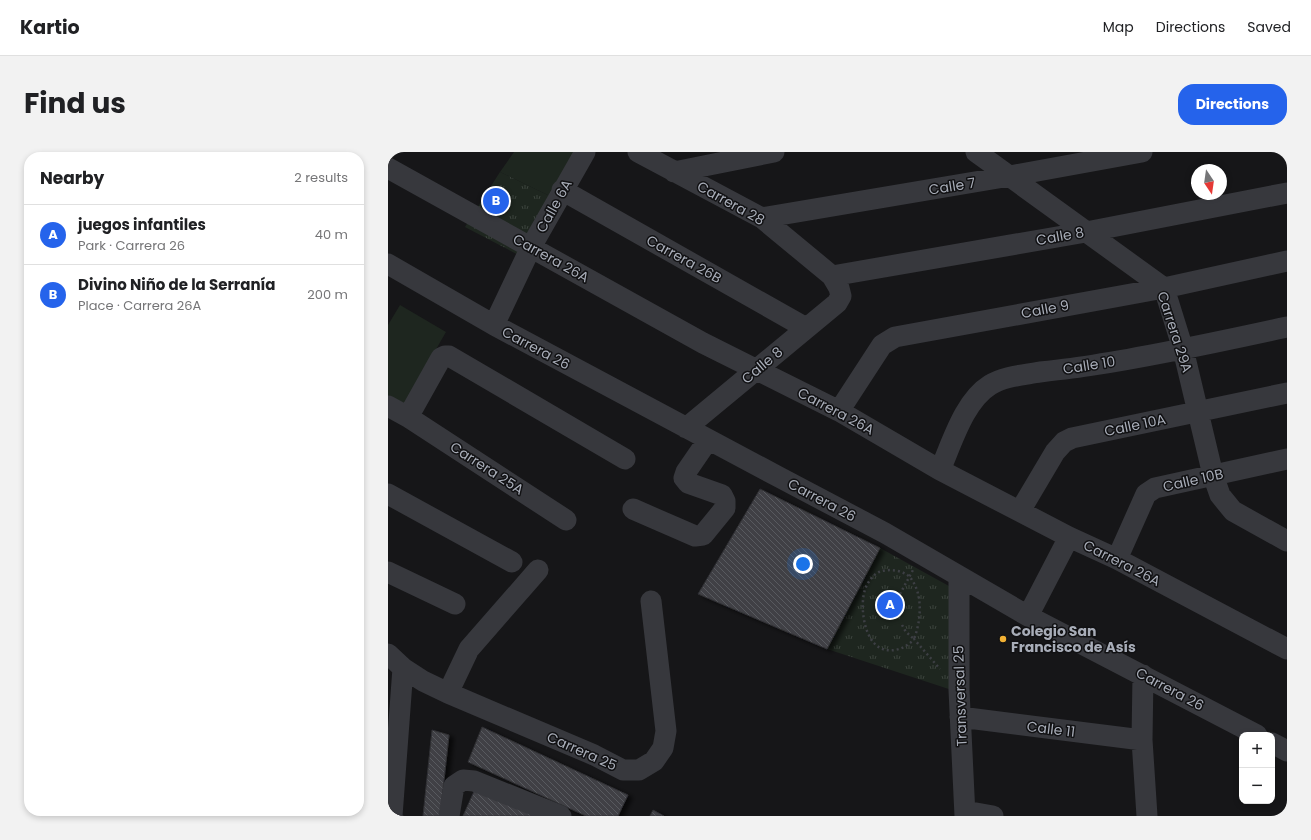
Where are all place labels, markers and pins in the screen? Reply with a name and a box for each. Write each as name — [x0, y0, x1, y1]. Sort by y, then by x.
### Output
pin: B — [483, 186, 509, 216]
pin: A — [877, 590, 903, 620]
place label: Colegio San Francisco de Asís — [1011, 621, 1136, 657]
marker: Colegio San Francisco de Asís — [998, 634, 1008, 644]

